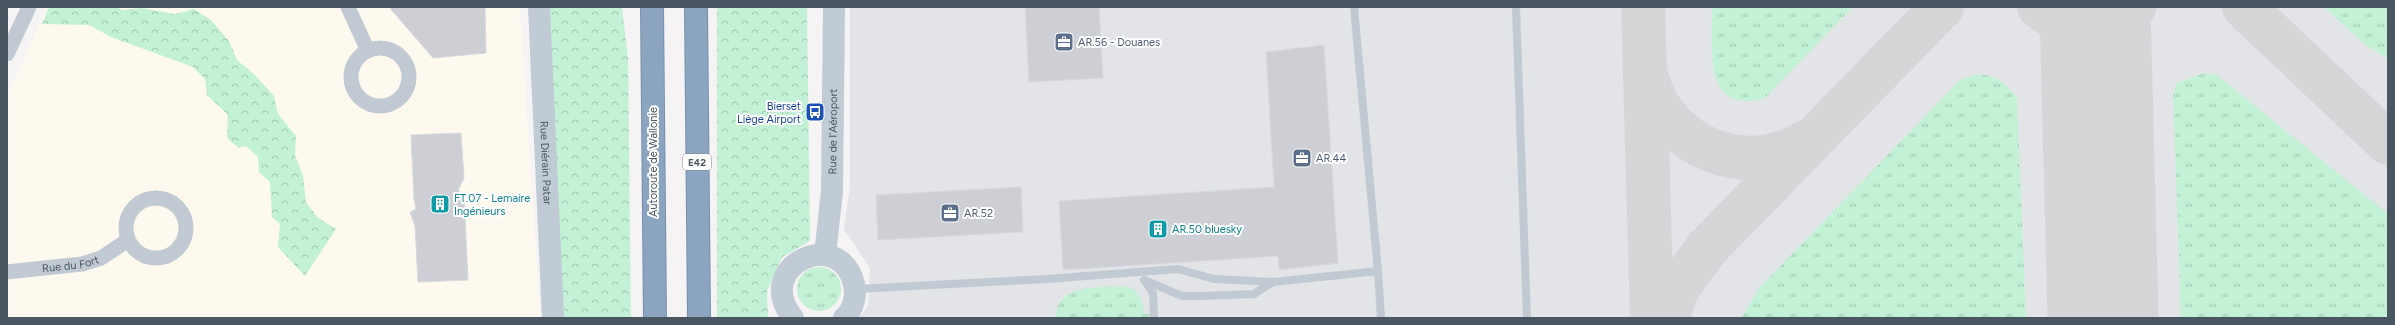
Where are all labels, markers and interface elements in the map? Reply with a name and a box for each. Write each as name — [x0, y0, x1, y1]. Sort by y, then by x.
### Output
office icon: AR.56 - Douanes — [1053, 31, 1075, 53]
place label: AR.56 - Douanes — [1078, 36, 1160, 49]
street label: Rue de l'Aéroport — [826, 88, 840, 174]
place label: Bierset Liège Airport — [737, 100, 801, 126]
bus stop icon: Bierset Liège Airport — [804, 101, 826, 123]
street label: Autoroute de Wallonie — [647, 107, 660, 217]
street label: Rue Diérain Patar — [538, 121, 554, 205]
office icon: AR.44 — [1291, 147, 1313, 169]
place label: AR.44 — [1316, 152, 1346, 165]
road number: E42 — [683, 154, 711, 170]
place label: FT.07 - Lemaire Ingénieurs — [454, 192, 530, 218]
building icon: FT.07 - Lemaire Ingénieurs — [429, 193, 451, 215]
office icon: AR.52 — [939, 202, 961, 224]
place label: AR.52 — [964, 207, 993, 220]
building icon: AR.50 bluesky — [1147, 218, 1169, 240]
place label: AR.50 bluesky — [1172, 223, 1242, 236]
street label: Rue du Fort — [41, 253, 100, 275]

